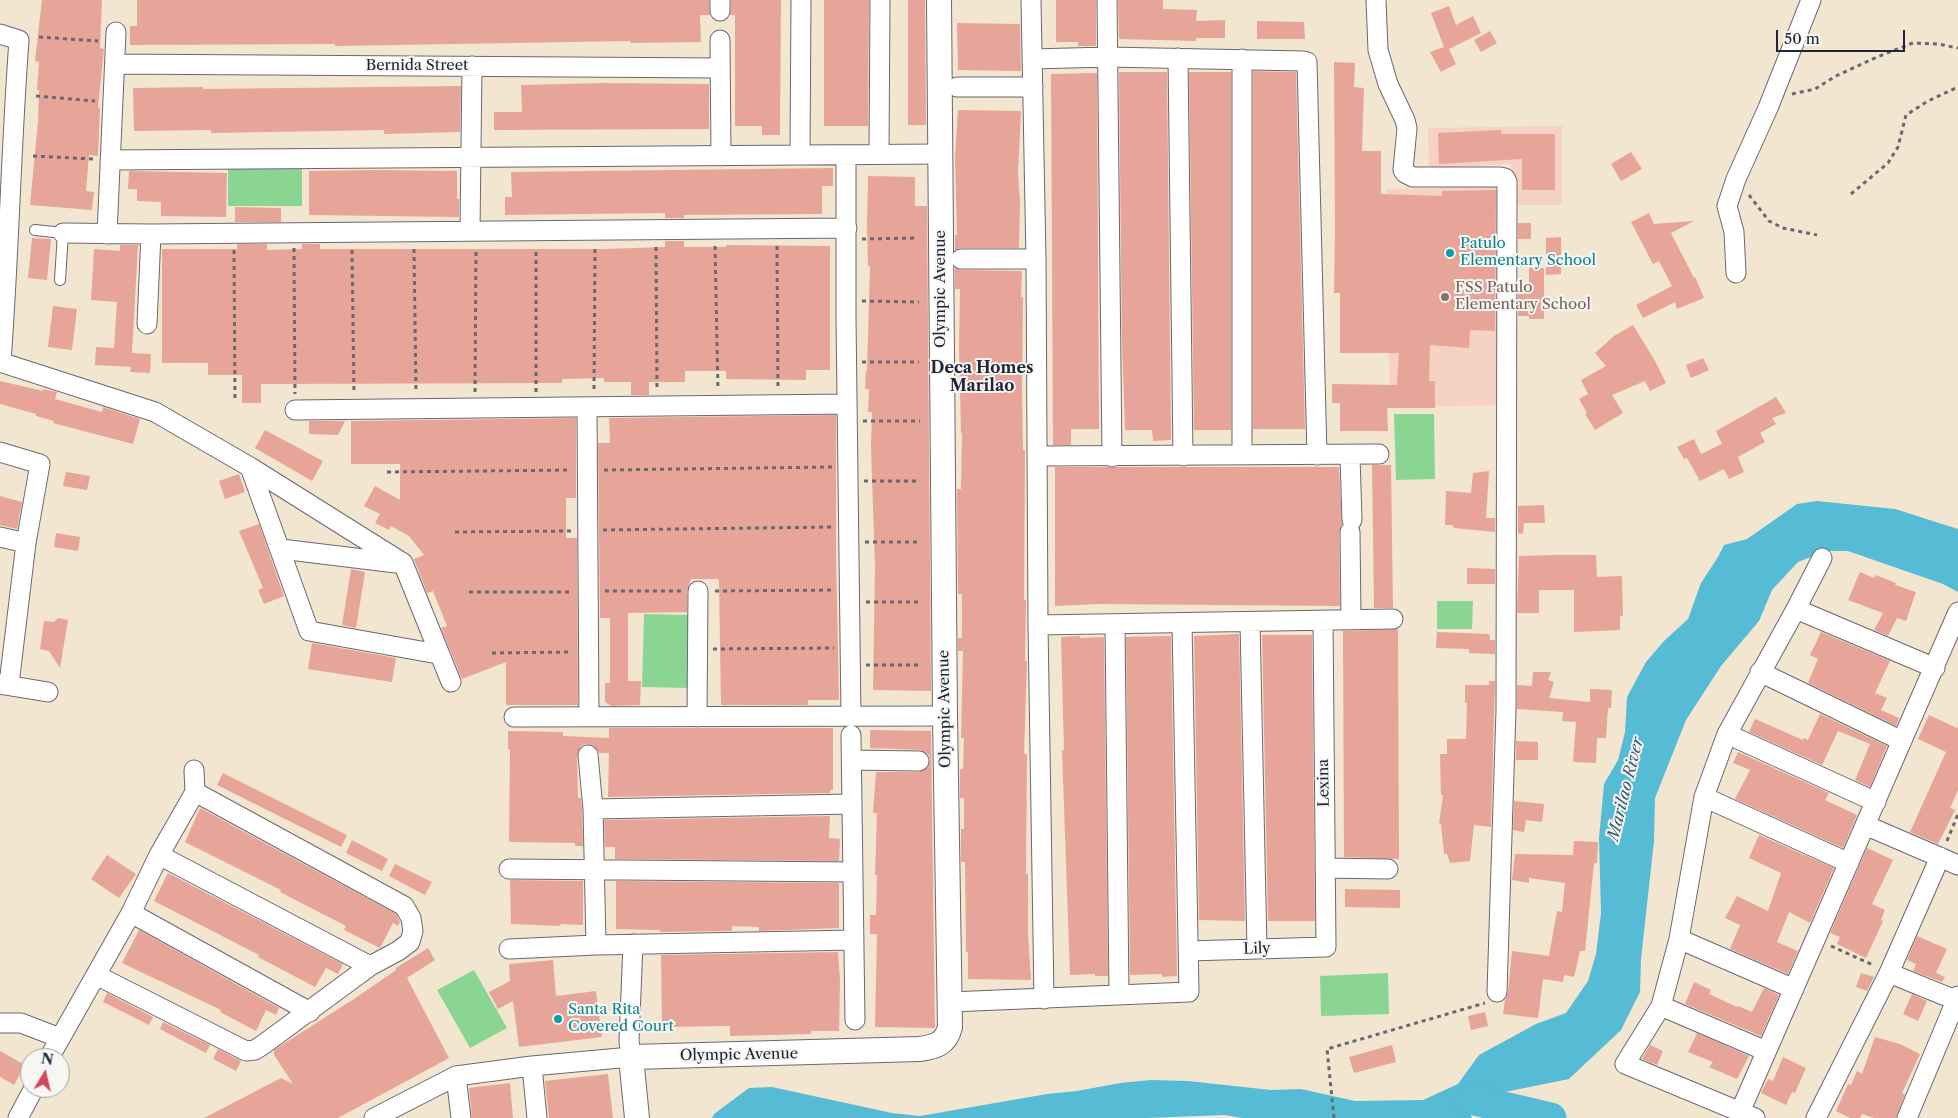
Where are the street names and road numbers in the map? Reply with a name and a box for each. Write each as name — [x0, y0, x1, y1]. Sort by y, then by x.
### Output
street label: Bernida Street — [366, 57, 468, 75]
street label: Olympic Avenue — [932, 230, 950, 348]
street label: Olympic Avenue — [935, 650, 955, 768]
street label: Lexina — [1315, 759, 1333, 807]
street label: Lily — [1243, 940, 1271, 958]
street label: Olympic Avenue — [680, 1045, 798, 1065]

